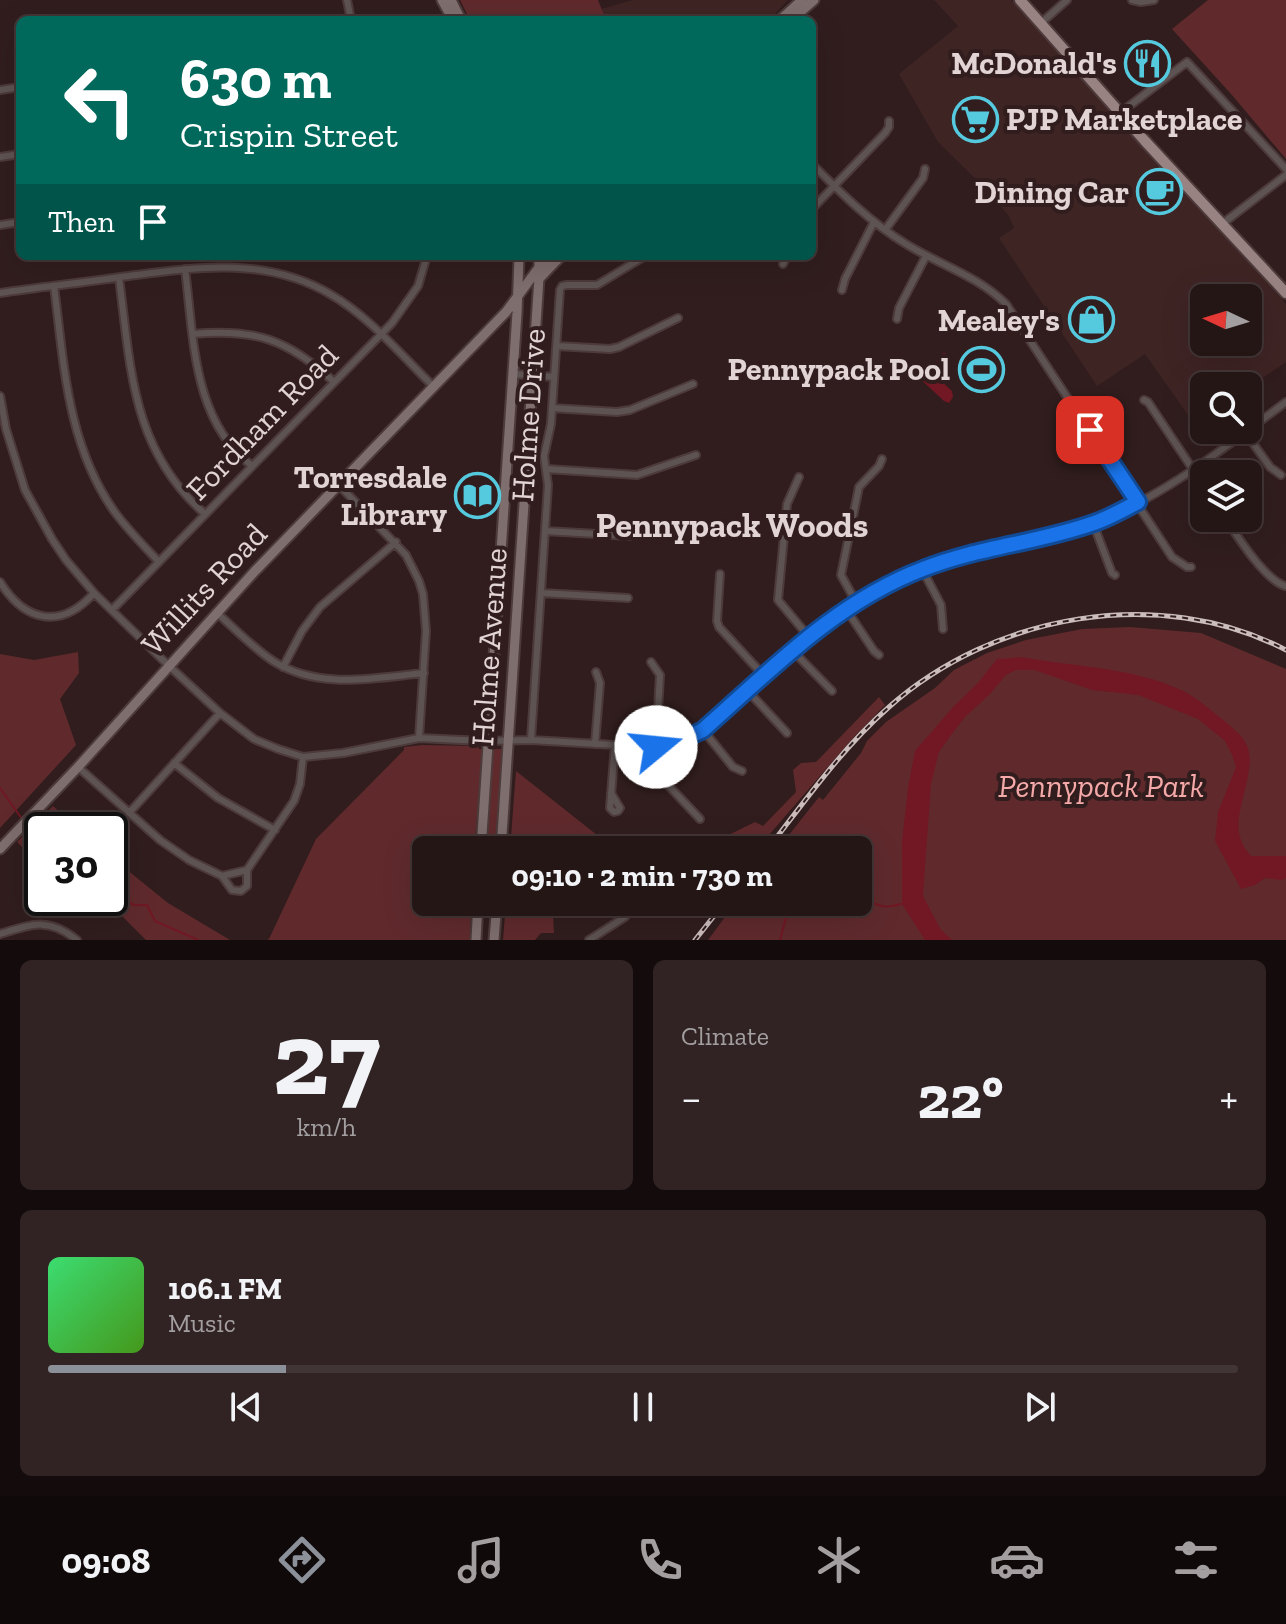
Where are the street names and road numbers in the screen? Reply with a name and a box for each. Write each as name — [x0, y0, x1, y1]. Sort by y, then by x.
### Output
street label: Holme Drive — [503, 327, 553, 503]
street label: Fordham Road — [178, 336, 346, 508]
street label: Willits Road — [133, 515, 275, 663]
street label: Holme Avenue — [463, 547, 515, 747]

